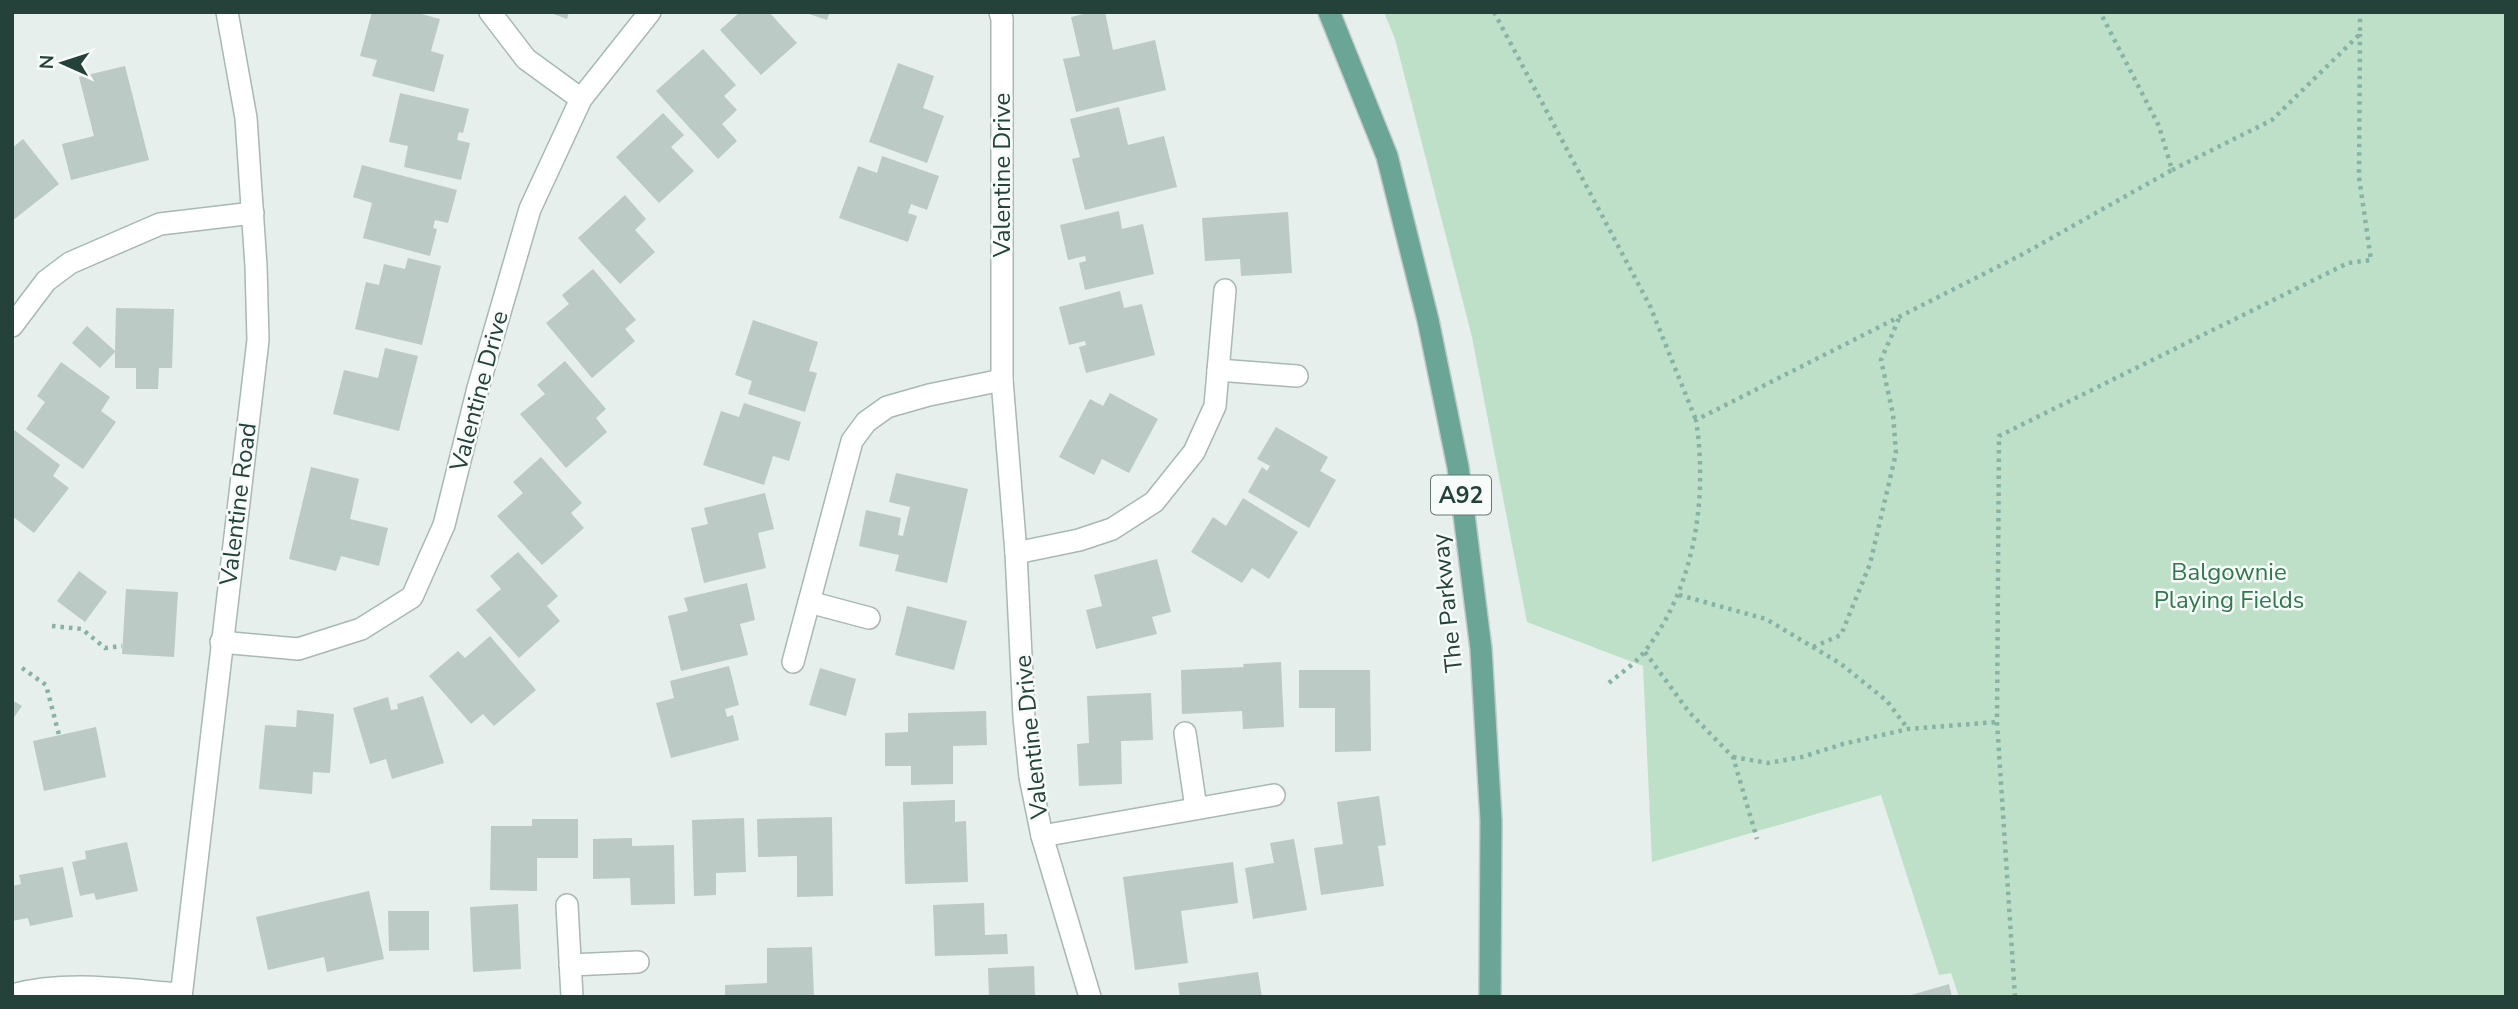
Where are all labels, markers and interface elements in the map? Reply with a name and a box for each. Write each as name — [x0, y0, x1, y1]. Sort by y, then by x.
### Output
north arrow — [28, 28, 98, 98]
text: N — [34, 54, 60, 70]
street label: Valentine Drive — [986, 93, 1018, 258]
street label: Valentine Drive — [442, 307, 516, 476]
street label: Valentine Road — [212, 421, 264, 588]
road number: A92 — [1431, 475, 1491, 514]
street label: The Parkway — [1424, 531, 1470, 674]
park label: Balgownie Playing Fields — [2154, 556, 2304, 616]
street label: Valentine Drive — [1006, 653, 1056, 822]

